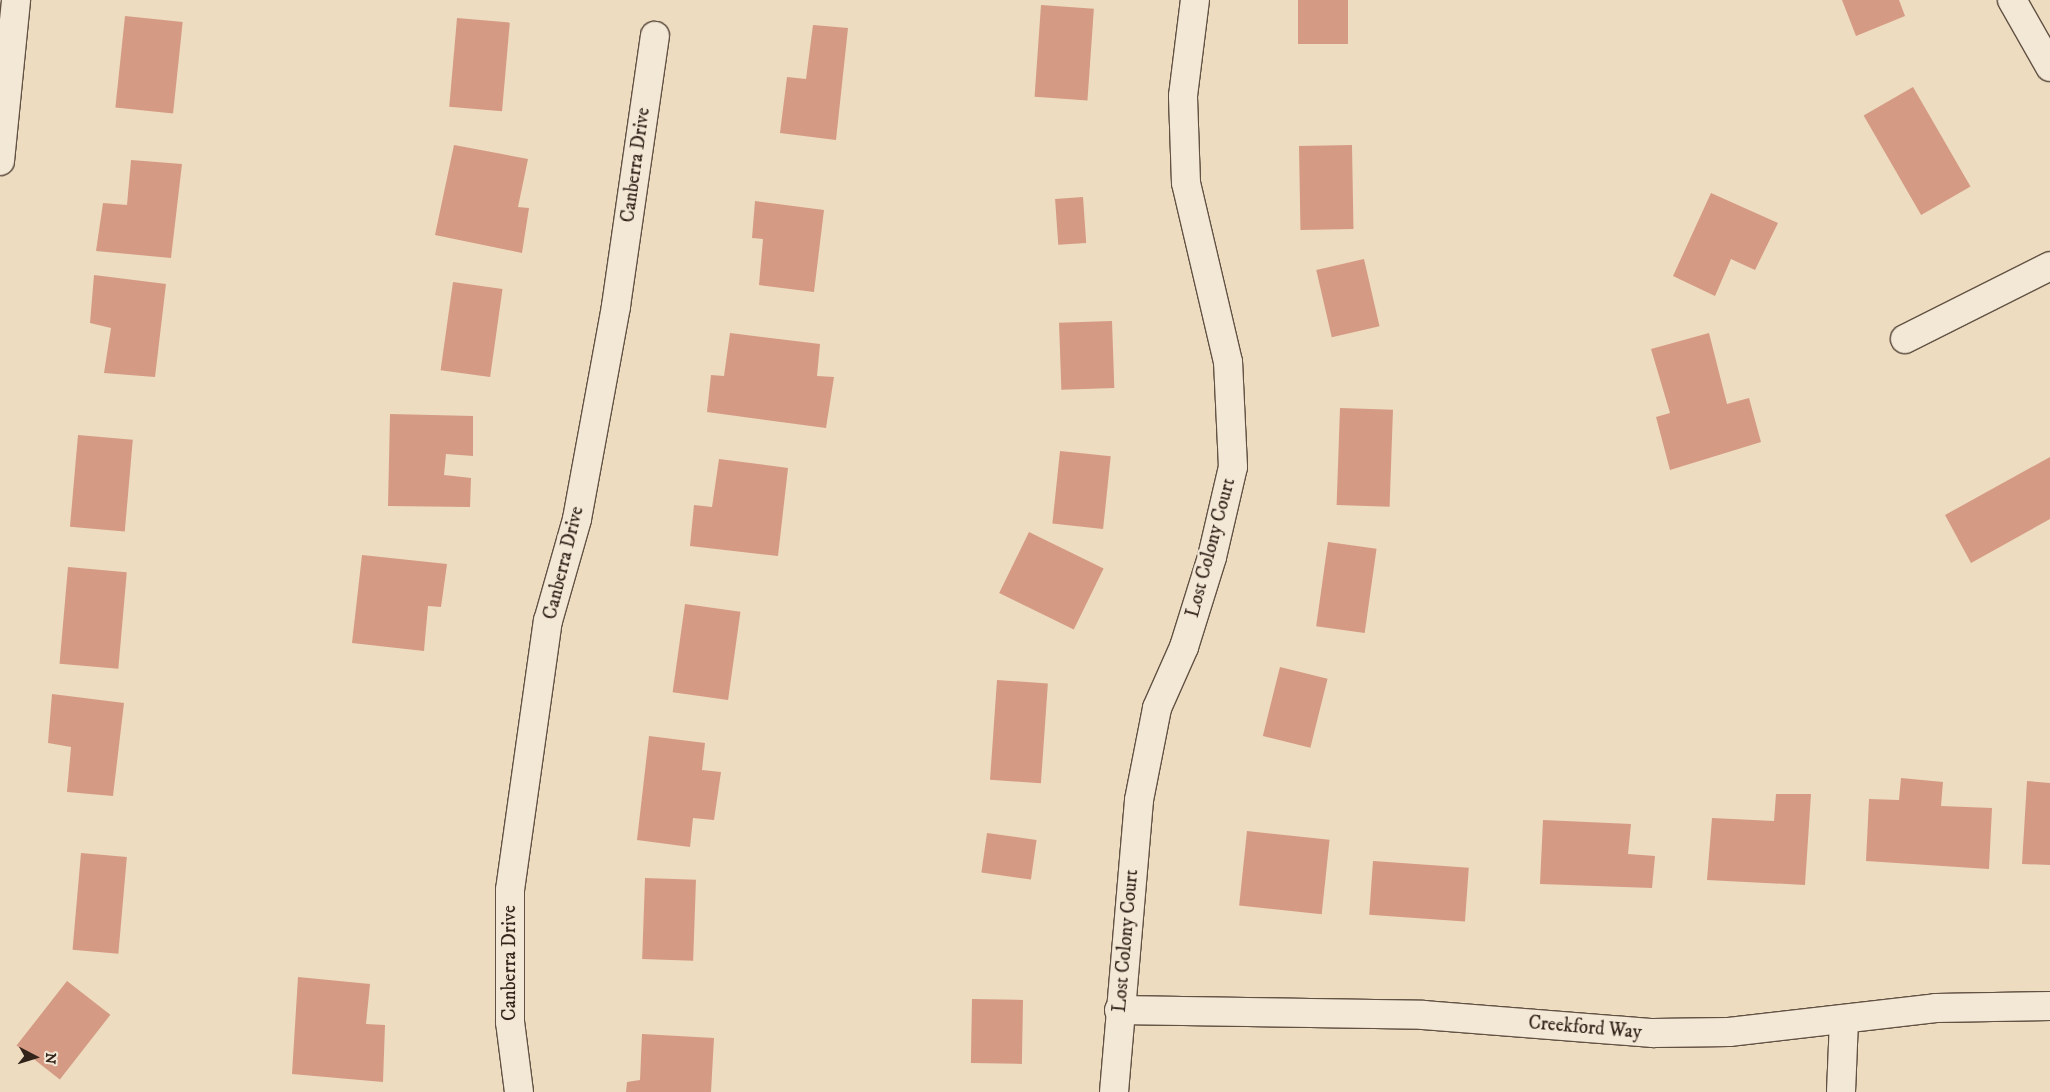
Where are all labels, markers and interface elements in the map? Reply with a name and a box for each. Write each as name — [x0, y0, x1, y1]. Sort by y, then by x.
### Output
street label: Canberra Drive — [617, 106, 655, 224]
street label: Lost Colony Court — [1181, 476, 1241, 620]
street label: Canberra Drive — [539, 504, 589, 622]
street label: Lost Colony Court — [1108, 869, 1144, 1013]
street label: Canberra Drive — [499, 905, 521, 1021]
street label: Creekford Way — [1527, 1012, 1643, 1044]
north arrow — [10, 1032, 60, 1082]
text: N — [40, 1052, 59, 1065]

